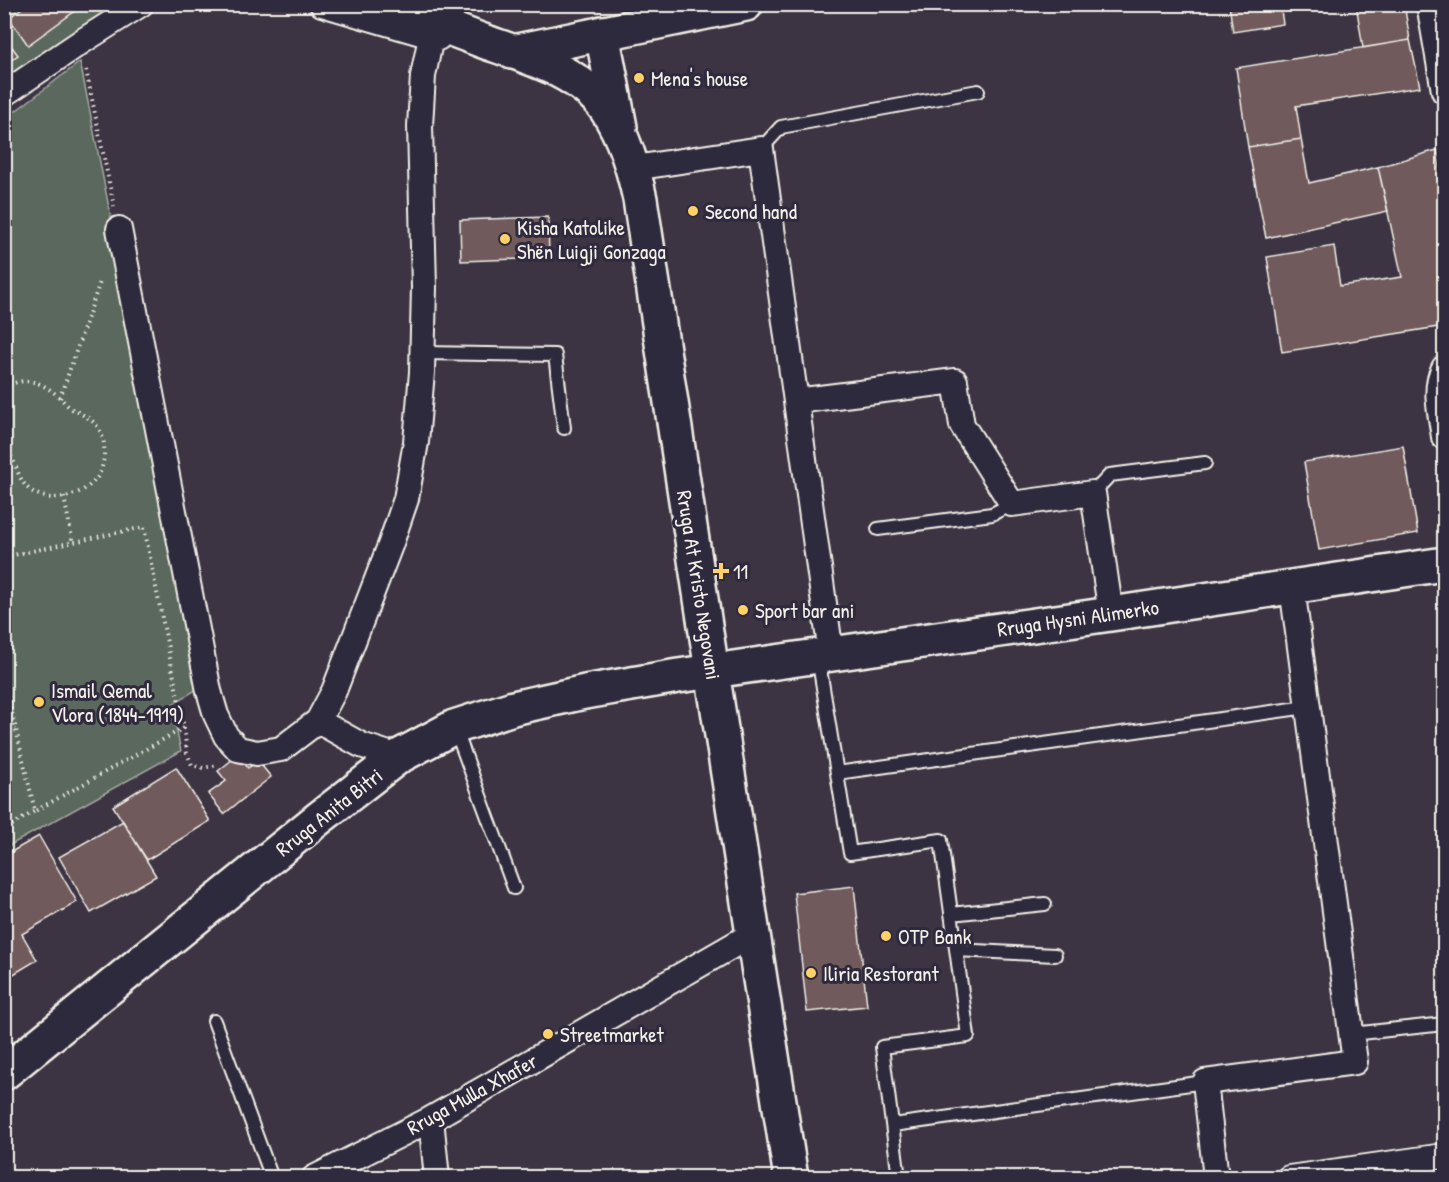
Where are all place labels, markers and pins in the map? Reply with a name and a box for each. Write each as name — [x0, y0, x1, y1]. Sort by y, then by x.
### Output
place label: Mena's house — [651, 64, 748, 93]
marker: Mena's house — [632, 71, 646, 85]
place label: Second hand — [705, 197, 797, 226]
marker: Second hand — [686, 204, 700, 218]
place label: Kisha Katolike Shën Luigji Gonzaga — [517, 213, 666, 266]
marker: Kisha Katolike Shën Luigji Gonzaga — [498, 232, 512, 246]
place label: 11 — [733, 557, 748, 586]
marker: 11 — [714, 564, 728, 578]
place label: Sport bar ani — [755, 596, 854, 625]
marker: Sport bar ani — [736, 603, 750, 617]
place label: Ismail Qemal Vlora (1844-1919) — [51, 676, 184, 729]
marker: Ismail Qemal Vlora (1844-1919) — [32, 695, 46, 709]
place label: OTP Bank — [898, 922, 972, 951]
marker: OTP Bank — [879, 929, 893, 943]
place label: Iliria Restorant — [823, 959, 940, 988]
marker: Iliria Restorant — [804, 966, 818, 980]
place label: Streetmarket — [560, 1020, 665, 1049]
marker: Streetmarket — [541, 1027, 555, 1041]

